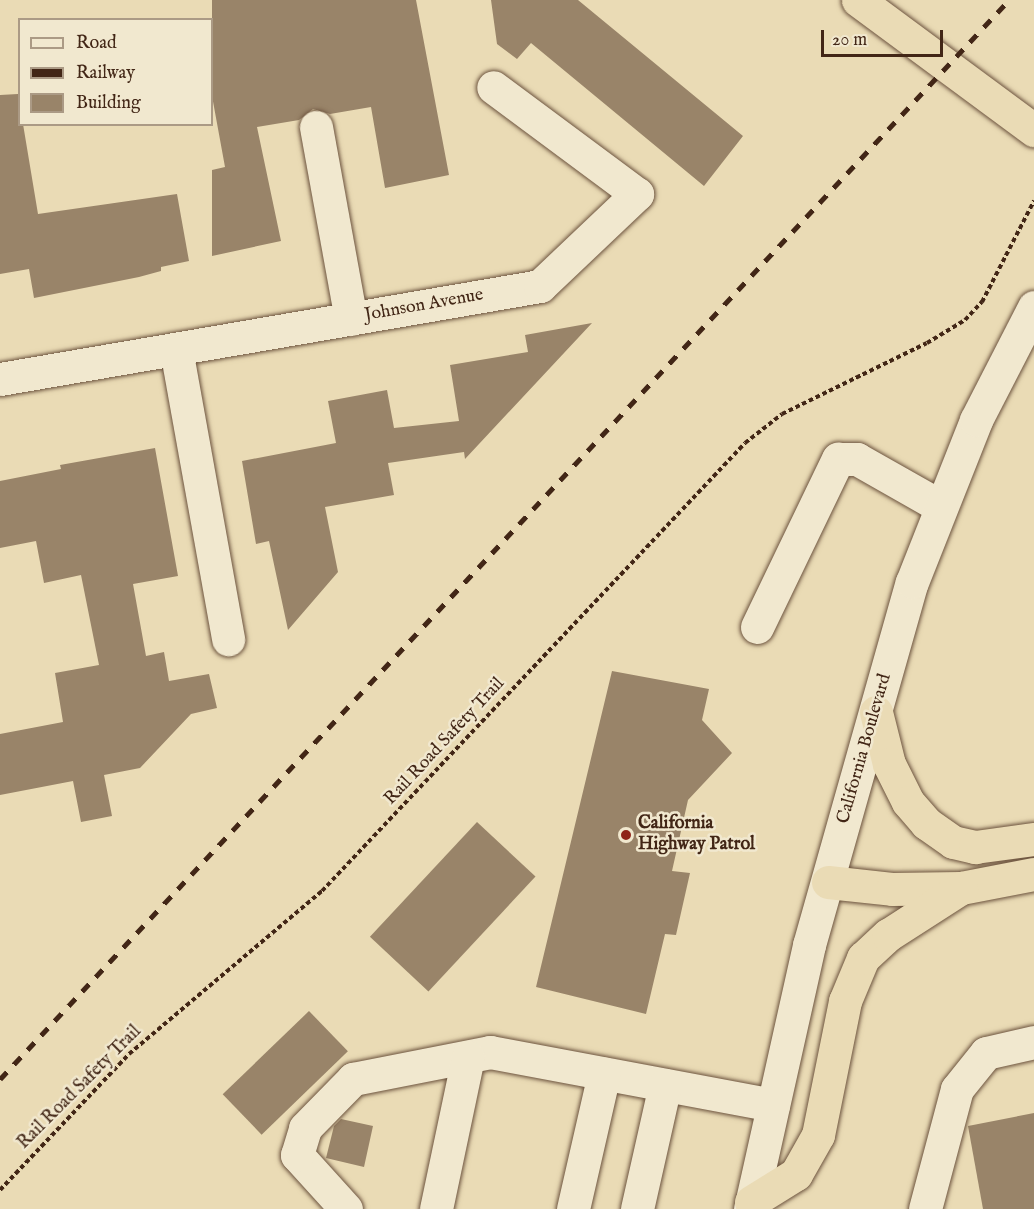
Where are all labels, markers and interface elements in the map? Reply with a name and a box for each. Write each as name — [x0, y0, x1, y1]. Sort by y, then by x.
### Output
legend — [18, 18, 213, 126]
scale bar — [824, 18, 946, 56]
text: 20 m — [832, 29, 867, 52]
text: Road — [76, 32, 117, 55]
text: Railway — [76, 62, 135, 85]
text: Building — [76, 92, 141, 115]
street label: Johnson Avenue — [363, 285, 485, 327]
street label: California Boulevard — [833, 671, 897, 827]
street label: Rail Road Safety Trail — [380, 674, 510, 810]
place label: California Highway Patrol — [638, 814, 755, 856]
marker: California Highway Patrol — [619, 828, 633, 842]
street label: Rail Road Safety Trail — [14, 1022, 146, 1154]

